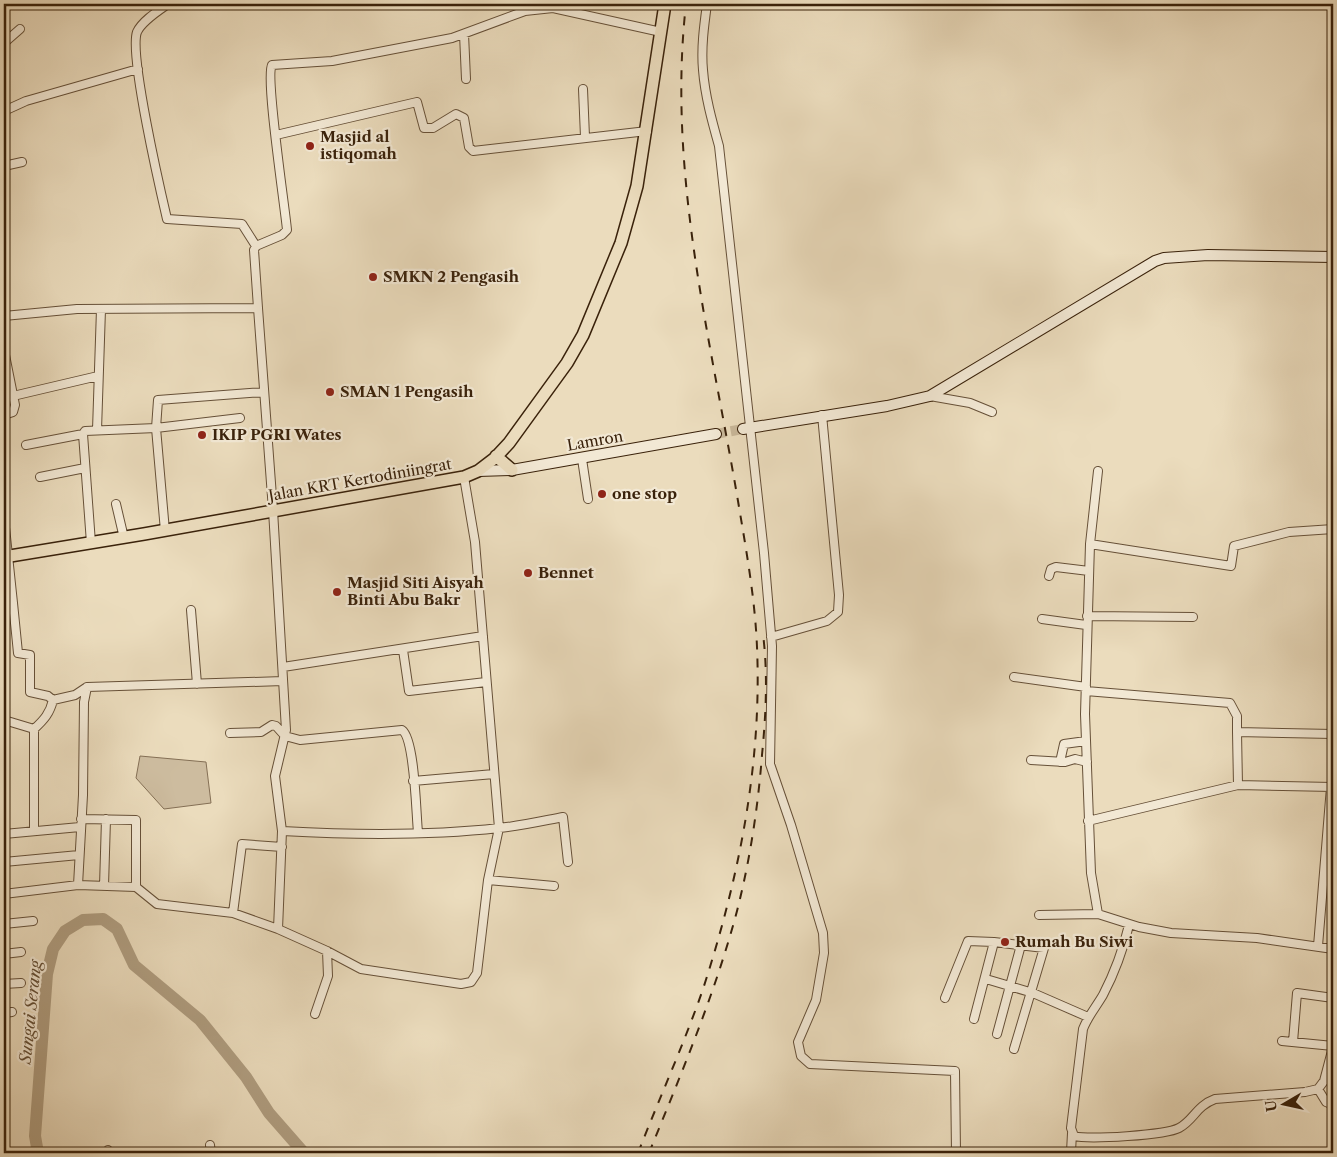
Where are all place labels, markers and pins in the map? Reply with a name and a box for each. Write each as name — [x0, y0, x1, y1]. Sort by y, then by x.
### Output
place label: Masjid al istiqomah — [320, 127, 398, 163]
marker: Masjid al istiqomah — [304, 140, 316, 152]
place label: SMKN 2 Pengasih — [383, 267, 520, 286]
marker: SMKN 2 Pengasih — [367, 271, 379, 283]
place label: SMAN 1 Pengasih — [340, 382, 474, 401]
marker: SMAN 1 Pengasih — [324, 386, 336, 398]
place label: IKIP PGRI Wates — [212, 425, 342, 444]
marker: IKIP PGRI Wates — [196, 429, 208, 441]
place label: one stop — [612, 484, 677, 503]
marker: one stop — [596, 488, 608, 500]
place label: Bennet — [538, 563, 594, 582]
marker: Bennet — [522, 567, 534, 579]
place label: Masjid Siti Aisyah Binti Abu Bakr — [347, 573, 484, 609]
marker: Masjid Siti Aisyah Binti Abu Bakr — [331, 586, 343, 598]
place label: Rumah Bu Siwi — [1015, 932, 1134, 951]
marker: Rumah Bu Siwi — [999, 936, 1011, 948]

